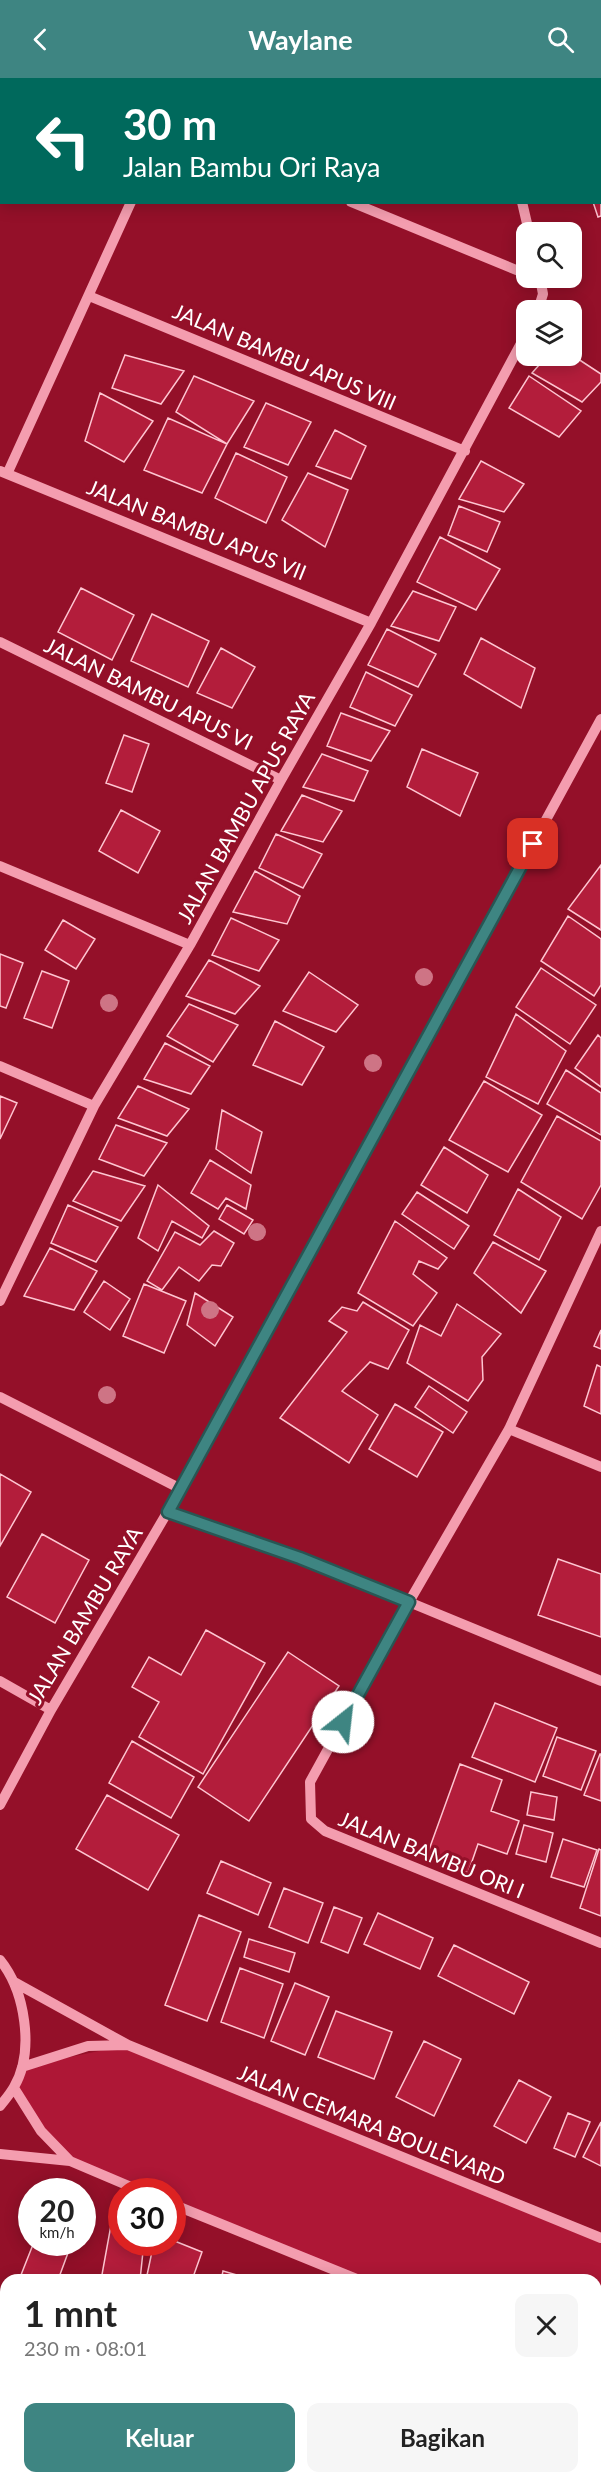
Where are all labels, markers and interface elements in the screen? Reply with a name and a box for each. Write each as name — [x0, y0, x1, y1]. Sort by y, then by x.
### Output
icon: back — [24, 23, 57, 56]
text: Waylane — [248, 23, 353, 56]
icon: search — [544, 23, 577, 56]
text: 30 m — [123, 99, 217, 149]
icon: left — [24, 102, 102, 180]
text: Jalan Bambu Ori Raya — [123, 150, 380, 183]
map controls — [516, 222, 582, 366]
button: search — [516, 222, 582, 288]
street label: JALAN BAMBU APUS VIII — [170, 298, 400, 414]
button: layers — [516, 300, 582, 366]
street label: JALAN BAMBU APUS VII — [84, 474, 310, 584]
street label: JALAN BAMBU APUS VI — [41, 632, 257, 754]
street label: JALAN BAMBU APUS RAYA — [171, 686, 320, 927]
pin — [507, 818, 558, 869]
icon: arrive — [516, 827, 549, 860]
street label: JALAN BAMBU RAYA — [21, 1521, 147, 1708]
position arrow — [311, 1690, 375, 1754]
street label: JALAN BAMBU ORI I — [336, 1805, 528, 1903]
street label: JALAN CEMARA BOULEVARD — [235, 2059, 509, 2189]
speed limit sign: 30 — [108, 2178, 186, 2256]
text: 20 — [40, 2192, 74, 2228]
text: km/h — [39, 2223, 75, 2241]
text: 1 mnt — [24, 2291, 117, 2335]
button: close — [515, 2294, 578, 2357]
text: 230 m · 08:01 — [24, 2336, 147, 2360]
button: Keluar — [24, 2403, 295, 2472]
button: Bagikan — [307, 2403, 578, 2472]

